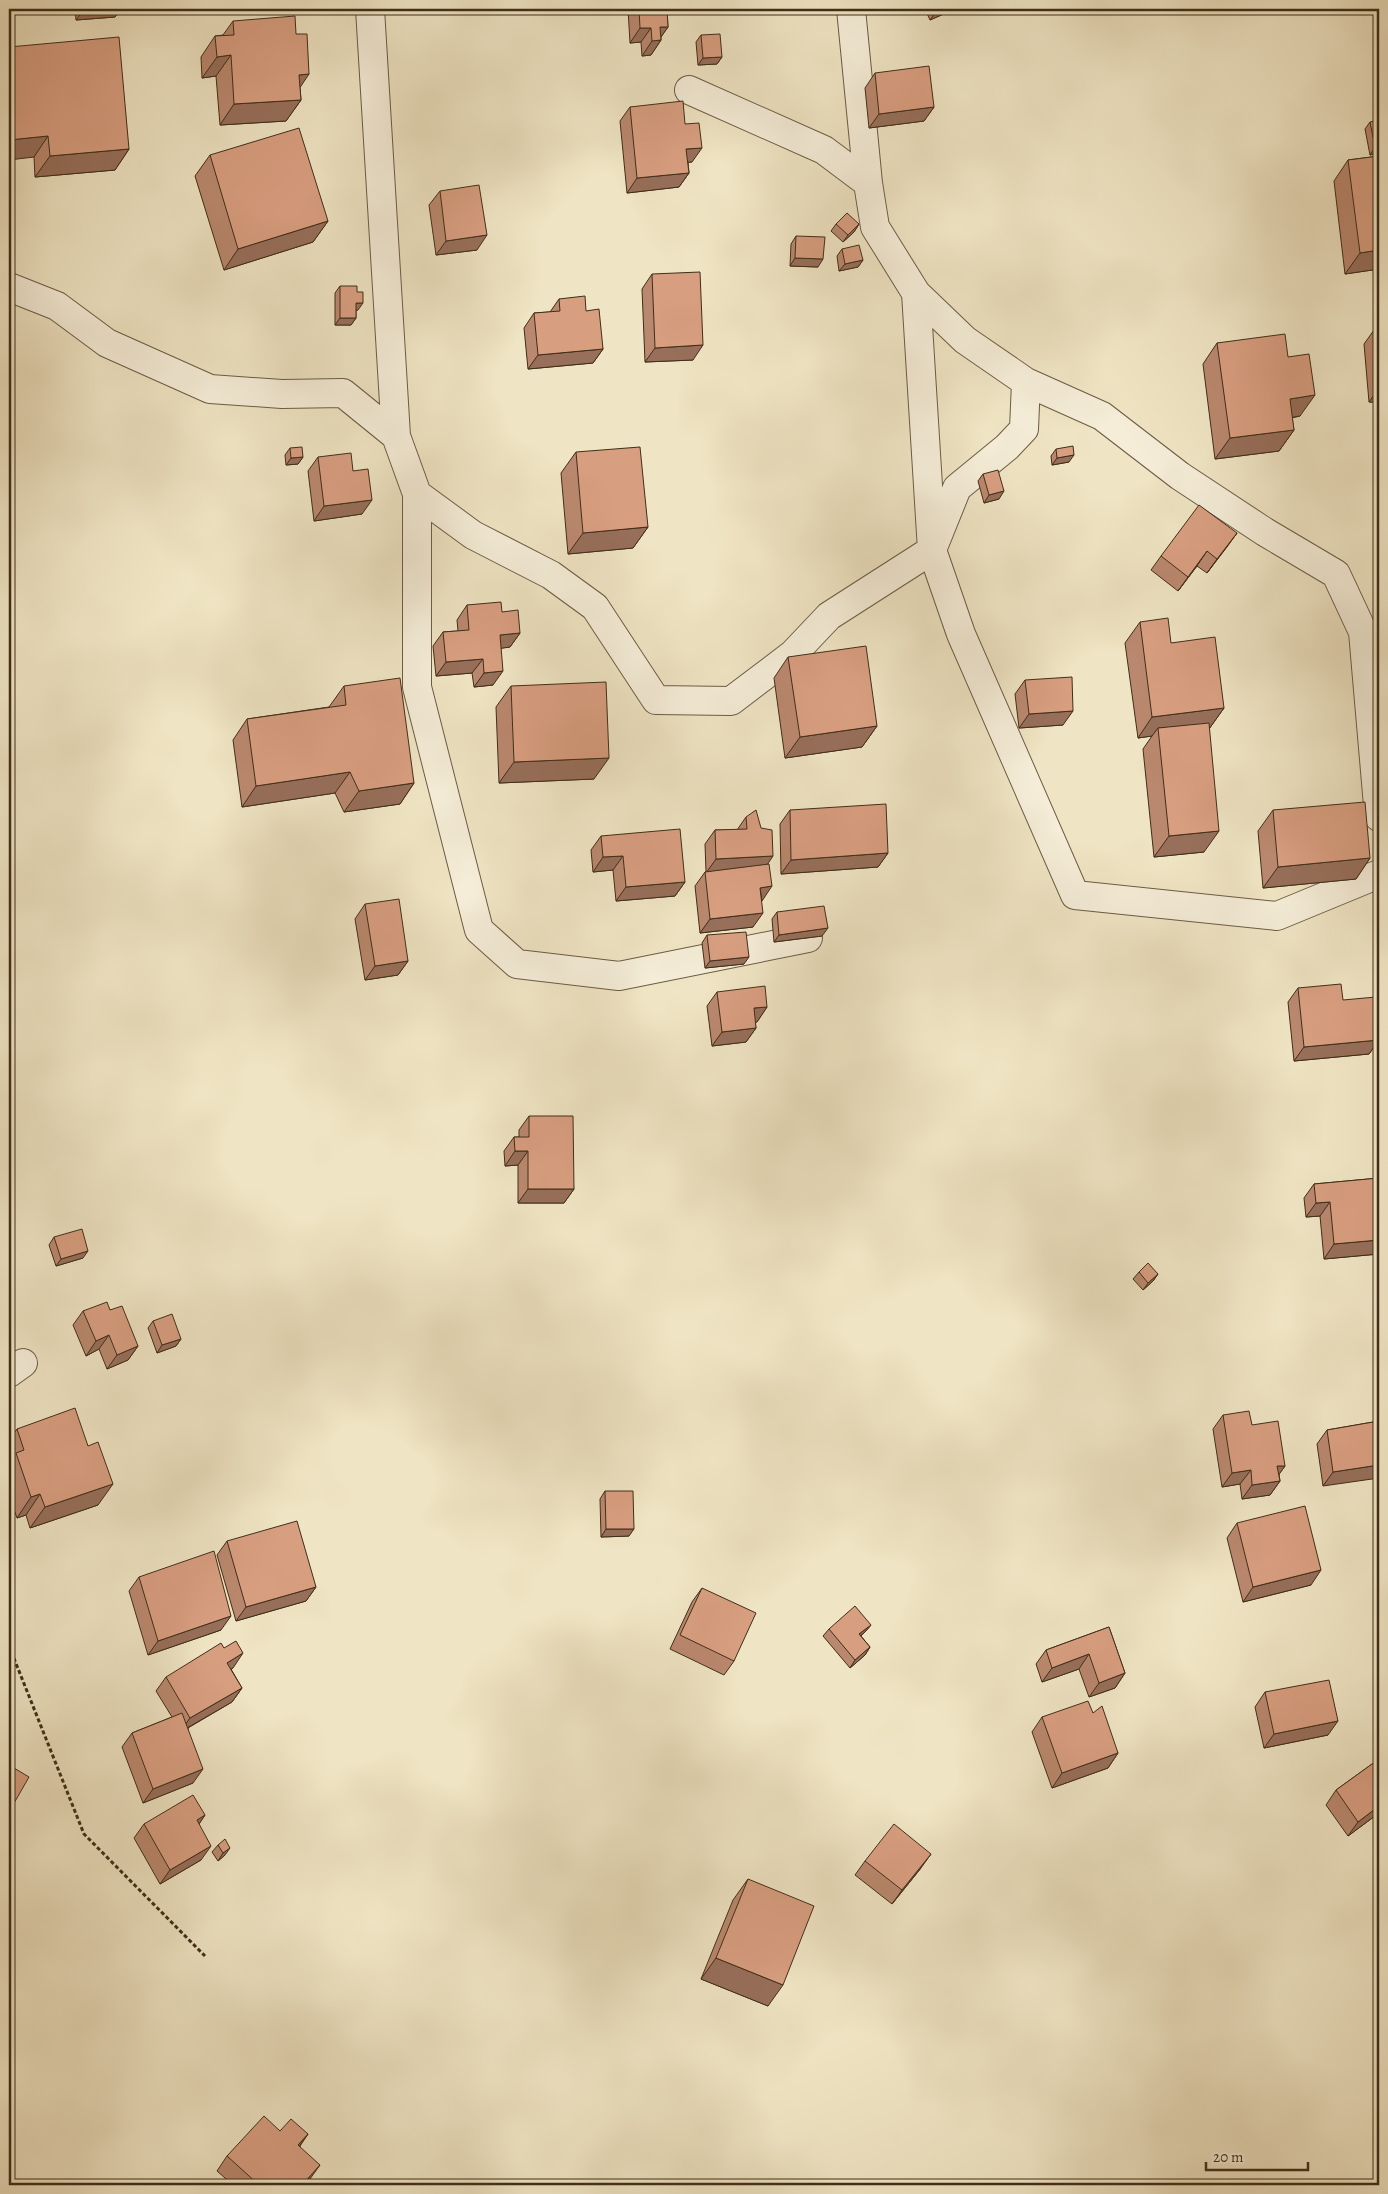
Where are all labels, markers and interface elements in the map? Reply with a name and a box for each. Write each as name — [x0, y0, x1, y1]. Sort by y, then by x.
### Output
scale bar — [1206, 2139, 1308, 2171]
text: 20 m — [1213, 2147, 1244, 2167]

